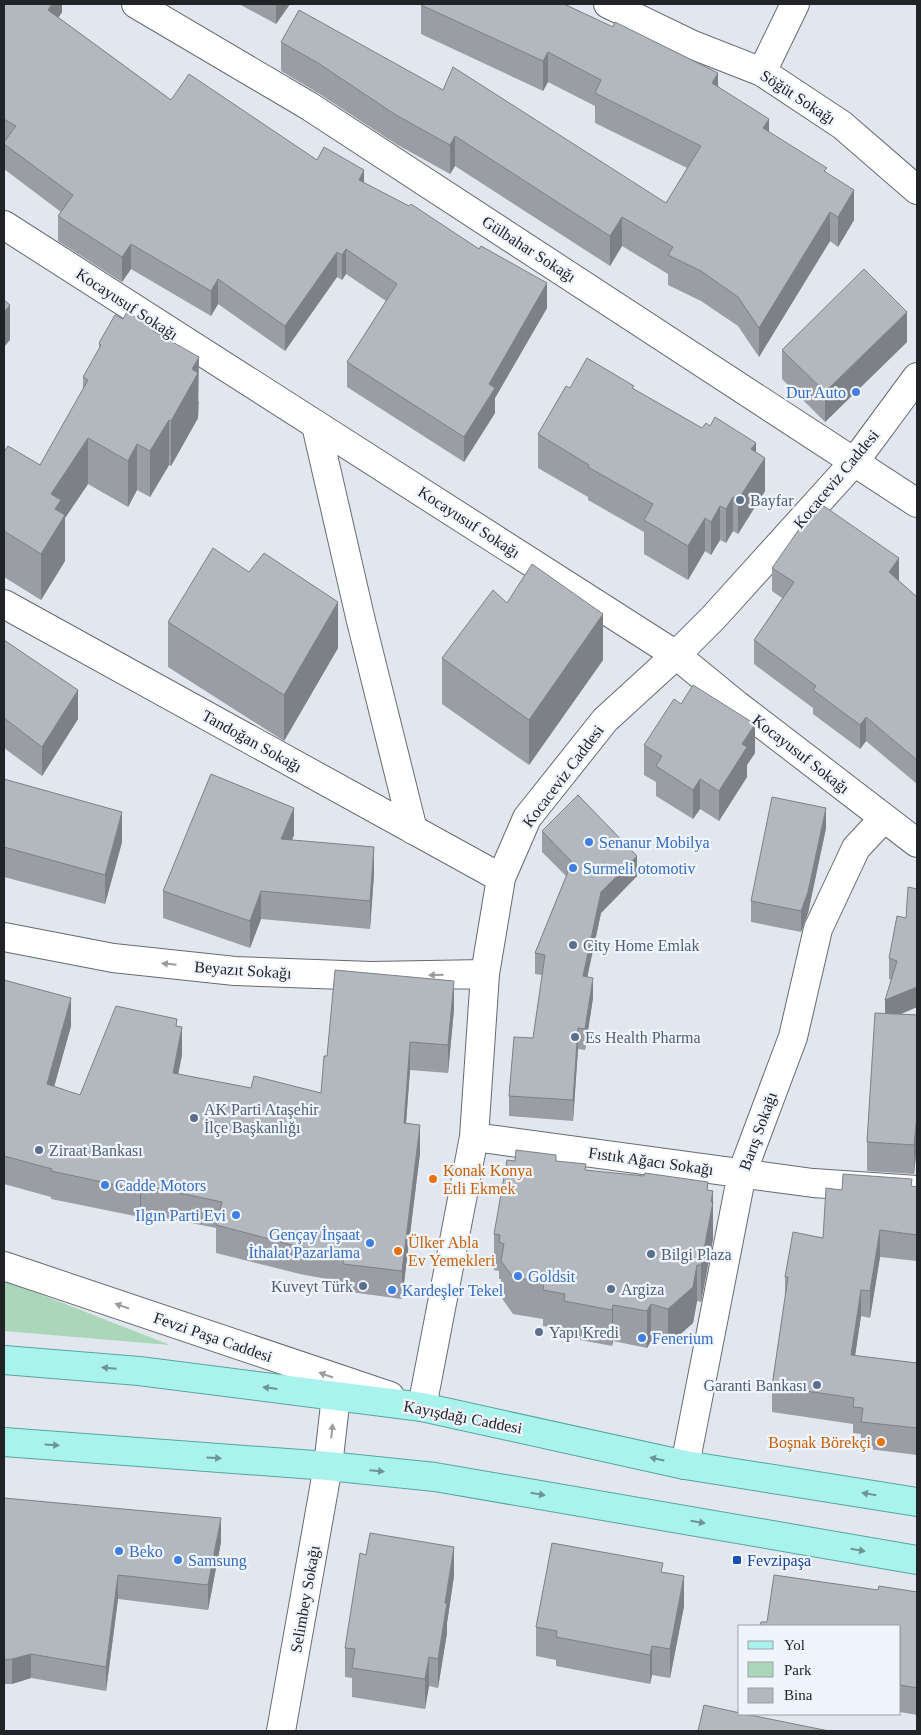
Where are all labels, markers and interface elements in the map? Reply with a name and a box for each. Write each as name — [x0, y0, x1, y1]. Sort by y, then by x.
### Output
street label: Söğüt Sokağı — [757, 67, 839, 129]
street label: Gülbahar Sokağı — [479, 212, 579, 287]
street label: Kocayusuf Sokağı — [72, 265, 181, 344]
place label: Dur Auto — [786, 384, 846, 401]
marker: Dur Auto — [850, 386, 862, 398]
street label: Kocaceviz Caddesi — [790, 426, 882, 532]
street label: Kocayusuf Sokağı — [414, 483, 523, 562]
place label: Bayfar — [750, 492, 794, 510]
marker: Bayfar — [734, 494, 746, 506]
street label: Tandoğan Sokağı — [199, 707, 305, 777]
street label: Kocayusuf Sokağı — [749, 711, 853, 798]
street label: Kocaceviz Caddesi — [519, 721, 607, 830]
place label: Senanur Mobilya — [599, 834, 710, 852]
marker: Senanur Mobilya — [583, 836, 595, 848]
place label: Surmeli otomotiv — [583, 860, 695, 877]
marker: Surmeli otomotiv — [567, 862, 579, 874]
place label: City Home Emlak — [583, 937, 699, 955]
marker: City Home Emlak — [567, 939, 579, 951]
street label: Beyazıt Sokağı — [194, 958, 293, 983]
one-way arrow — [161, 960, 177, 968]
one-way arrow — [428, 971, 444, 979]
place label: Es Health Pharma — [585, 1029, 701, 1046]
marker: Es Health Pharma — [569, 1031, 581, 1043]
street label: Barış Sokağı — [736, 1089, 781, 1173]
place label: AK Parti Ataşehir İlçe Başkanlığı — [204, 1101, 319, 1137]
marker: AK Parti Ataşehir İlçe Başkanlığı — [188, 1112, 200, 1124]
place label: Ziraat Bankası — [49, 1142, 143, 1159]
marker: Ziraat Bankası — [33, 1144, 45, 1156]
street label: Fıstık Ağacı Sokağı — [587, 1144, 715, 1179]
place label: Konak Konya Etli Ekmek — [443, 1162, 532, 1197]
marker: Konak Konya Etli Ekmek — [427, 1173, 439, 1185]
place label: Cadde Motors — [115, 1177, 206, 1194]
marker: Cadde Motors — [99, 1179, 111, 1191]
place label: Ilgın Parti Evi — [135, 1207, 227, 1225]
marker: Ilgın Parti Evi — [230, 1209, 242, 1221]
place label: Gençay İnşaat İthalat Pazarlama — [249, 1226, 361, 1261]
place label: Ülker Abla Ev Yemekleri — [408, 1234, 496, 1269]
marker: Gençay İnşaat İthalat Pazarlama — [364, 1237, 376, 1249]
marker: Ülker Abla Ev Yemekleri — [392, 1245, 404, 1257]
place label: Bilgi Plaza — [661, 1246, 732, 1264]
marker: Bilgi Plaza — [645, 1248, 657, 1260]
place label: Goldsit — [528, 1268, 576, 1285]
marker: Goldsit — [512, 1270, 524, 1282]
place label: Kuveyt Türk — [271, 1278, 353, 1296]
marker: Kuveyt Türk — [357, 1280, 369, 1292]
place label: Argiza — [621, 1281, 664, 1299]
place label: Kardeşler Tekel — [402, 1282, 504, 1300]
marker: Argiza — [605, 1283, 617, 1295]
marker: Kardeşler Tekel — [386, 1284, 398, 1296]
one-way arrow — [114, 1302, 129, 1310]
street label: Fevzi Paşa Caddesi — [151, 1309, 275, 1366]
place label: Yapı Kredi — [549, 1324, 619, 1342]
marker: Yapı Kredi — [533, 1326, 545, 1338]
place label: Fenerium — [652, 1330, 714, 1347]
marker: Fenerium — [636, 1332, 648, 1344]
one-way arrow — [100, 1364, 116, 1372]
one-way arrow — [318, 1371, 333, 1379]
place label: Garanti Bankası — [703, 1377, 808, 1394]
marker: Garanti Bankası — [811, 1379, 823, 1391]
one-way arrow — [262, 1384, 278, 1392]
street label: Kayışdağı Caddesi — [402, 1397, 524, 1438]
one-way arrow — [328, 1423, 336, 1439]
place label: Boşnak Börekçi — [768, 1434, 872, 1452]
marker: Boşnak Börekçi — [875, 1436, 887, 1448]
one-way arrow — [45, 1442, 61, 1450]
one-way arrow — [207, 1454, 223, 1462]
one-way arrow — [649, 1454, 665, 1462]
one-way arrow — [369, 1467, 385, 1475]
one-way arrow — [861, 1490, 877, 1498]
one-way arrow — [530, 1491, 546, 1499]
one-way arrow — [690, 1519, 706, 1527]
place label: Beko — [129, 1543, 163, 1560]
street label: Selimbey Sokağı — [287, 1543, 324, 1654]
marker: Beko — [113, 1545, 125, 1557]
one-way arrow — [850, 1546, 866, 1554]
place label: Samsung — [188, 1552, 247, 1570]
place label: Fevzipaşa — [747, 1552, 811, 1570]
marker: Samsung — [172, 1554, 184, 1566]
marker: Fevzipaşa — [731, 1554, 743, 1566]
legend — [738, 1625, 901, 1715]
text: Yol — [784, 1637, 805, 1653]
text: Park — [784, 1662, 812, 1678]
text: Bina — [784, 1687, 813, 1703]

